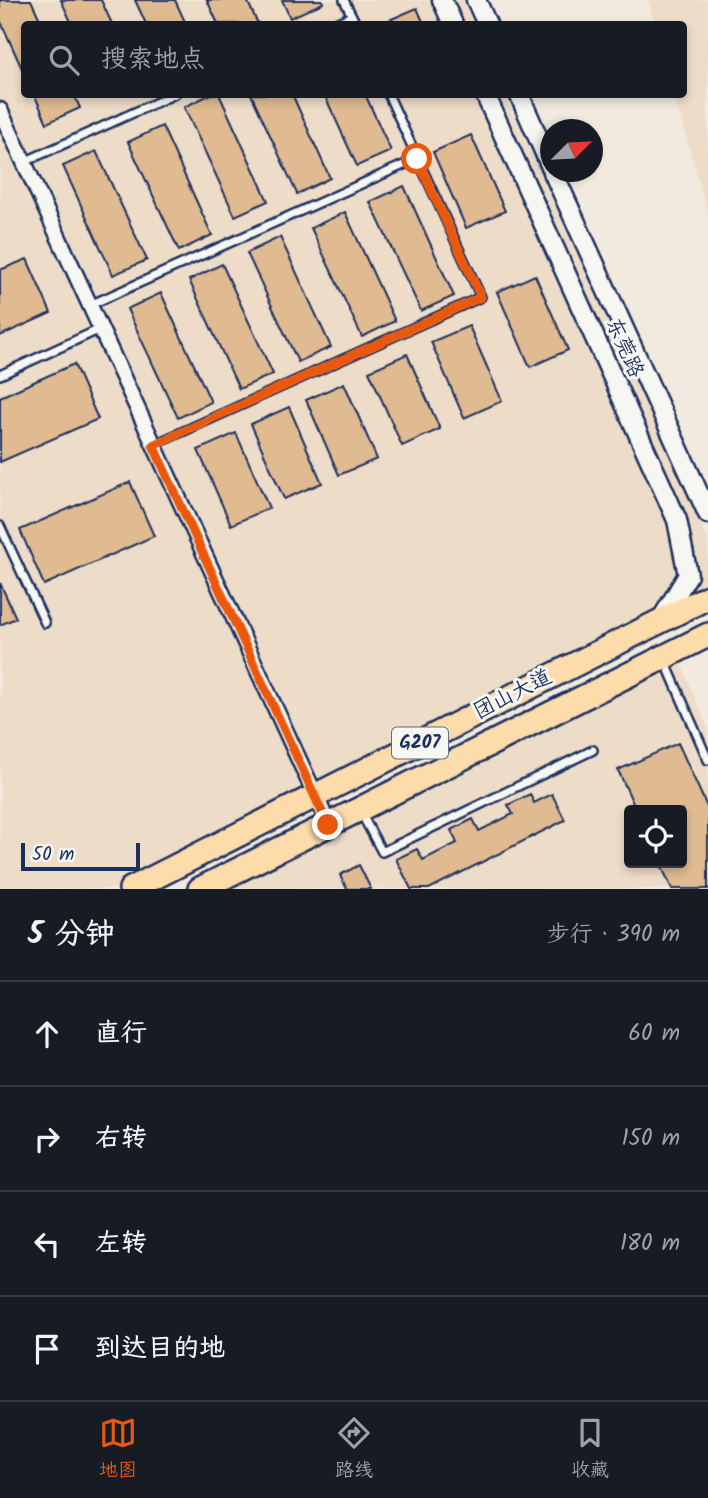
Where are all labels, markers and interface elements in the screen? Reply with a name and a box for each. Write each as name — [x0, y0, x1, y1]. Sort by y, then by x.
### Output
search box — [21, 21, 687, 98]
text: 搜索地点 — [101, 39, 205, 81]
icon: search — [45, 41, 83, 79]
north arrow — [540, 119, 603, 182]
route start — [401, 143, 432, 174]
street label: 东莞路 — [596, 313, 652, 383]
street label: 团山大道 — [468, 661, 558, 729]
road number: G207 — [392, 728, 448, 758]
map controls — [624, 805, 687, 868]
button: locate — [624, 805, 687, 868]
route end — [312, 809, 343, 840]
scale bar — [21, 840, 140, 872]
text: 50 m — [32, 840, 74, 870]
text: 5 分钟 — [28, 911, 115, 959]
text: 步行 · 390 m — [547, 917, 680, 953]
text: 直行 — [95, 1013, 147, 1055]
icon: ahead — [28, 1015, 66, 1053]
text: 60 m — [628, 1016, 680, 1052]
text: 右转 — [95, 1118, 147, 1160]
icon: right — [28, 1120, 66, 1158]
text: 150 m — [621, 1121, 680, 1157]
text: 左转 — [95, 1223, 147, 1265]
icon: left — [28, 1225, 66, 1263]
text: 180 m — [620, 1226, 680, 1262]
text: 到达目的地 — [95, 1328, 225, 1370]
icon: arrive — [28, 1330, 66, 1368]
tab: 地图 — [99, 1414, 137, 1486]
tab: 路线 — [335, 1414, 373, 1486]
tab: 收藏 — [571, 1414, 609, 1486]

